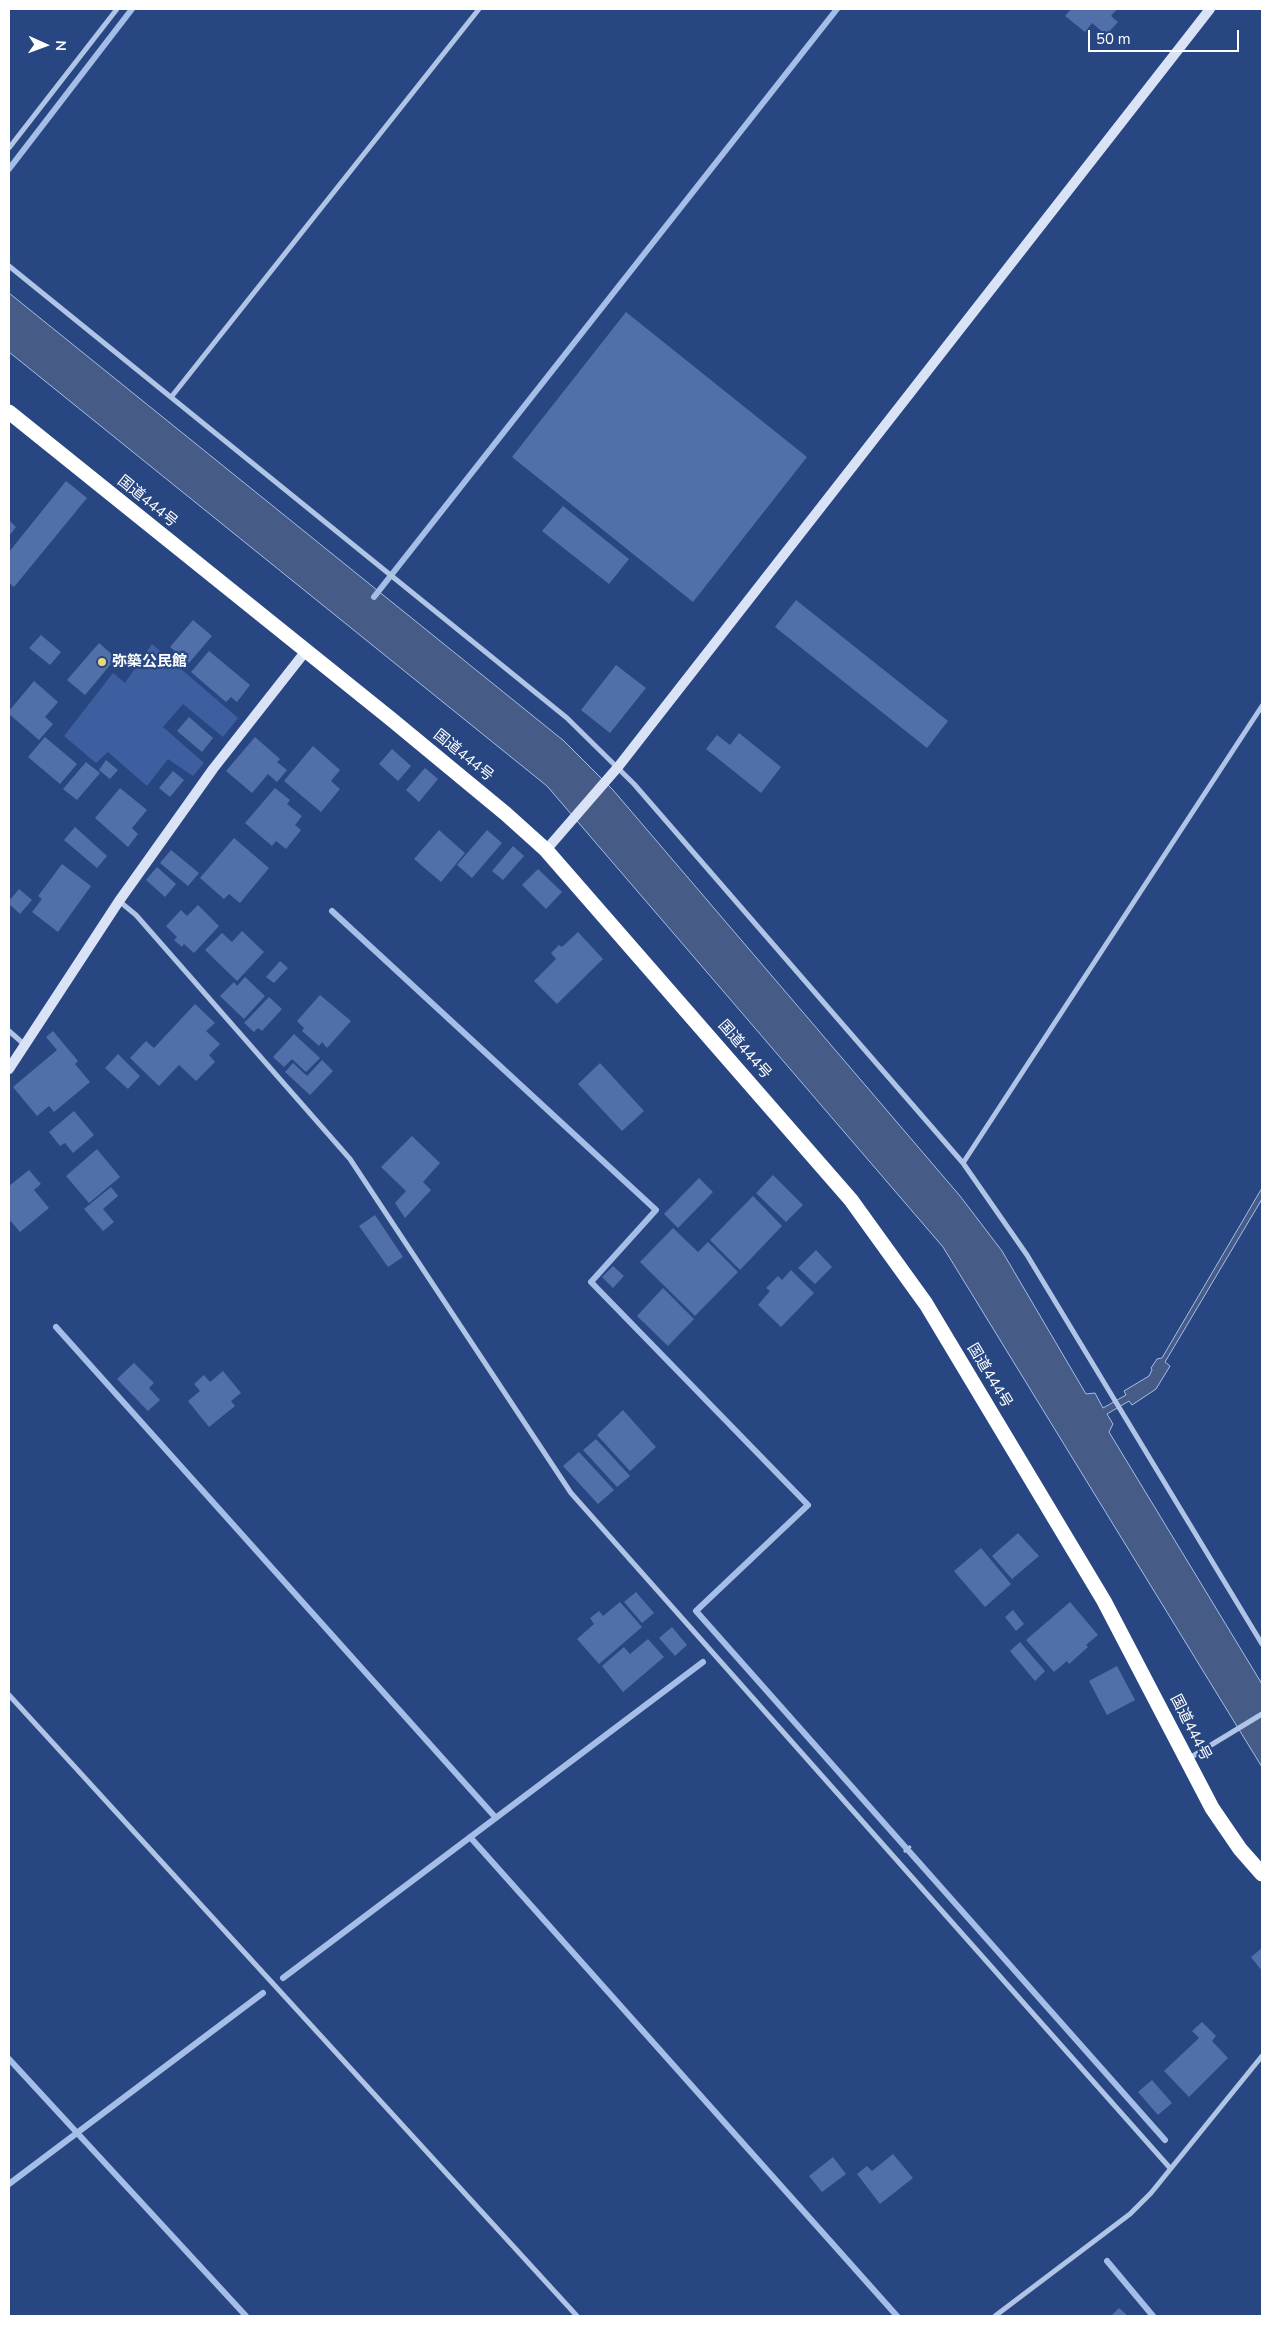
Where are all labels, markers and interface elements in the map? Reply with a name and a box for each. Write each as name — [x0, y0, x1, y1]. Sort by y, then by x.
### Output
north arrow — [20, 20, 70, 70]
scale bar — [1091, 20, 1242, 52]
text: 50 m — [1096, 29, 1131, 49]
text: N — [51, 40, 70, 51]
street label: 国道444号 — [113, 472, 181, 532]
place label: 弥築公民館 — [112, 653, 187, 671]
marker: 弥築公民館 — [96, 656, 108, 668]
street label: 国道444号 — [429, 726, 497, 786]
street label: 国道444号 — [714, 1017, 774, 1083]
street label: 国道444号 — [963, 1341, 1015, 1411]
street label: 国道444号 — [1166, 1692, 1214, 1764]

